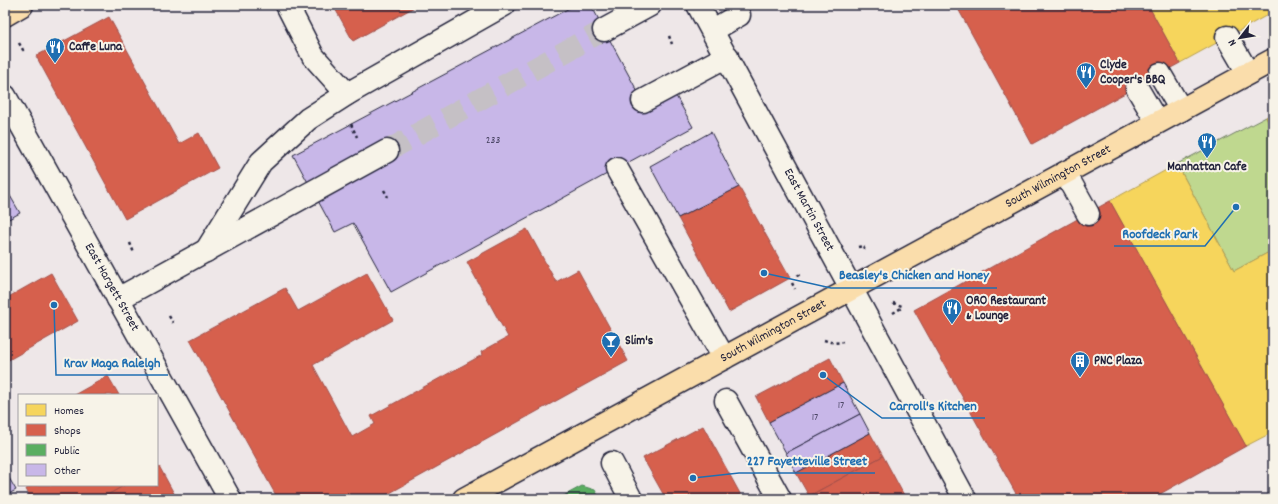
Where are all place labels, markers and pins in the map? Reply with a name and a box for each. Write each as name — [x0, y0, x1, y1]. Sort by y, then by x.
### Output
restaurant icon: Caffe Luna — [44, 36, 66, 64]
place label: Caffe Luna — [69, 38, 123, 57]
place label: Clyde Cooper's BBQ — [1100, 56, 1166, 90]
restaurant icon: Clyde Cooper's BBQ — [1075, 61, 1097, 89]
restaurant icon: Manhattan Cafe — [1196, 131, 1218, 159]
place label: Manhattan Cafe — [1167, 158, 1247, 177]
callout: Roofdeck Park — [1114, 220, 1205, 246]
callout: Beasley's Chicken and Honey — [831, 262, 997, 288]
place label: ORO Restaurant & Lounge — [966, 292, 1046, 326]
restaurant icon: ORO Restaurant & Lounge — [941, 297, 963, 325]
bar icon: Slim's — [600, 330, 622, 358]
place label: Slim's — [625, 332, 654, 351]
callout: Krav Maga Ralelgh — [56, 349, 168, 375]
building icon: PNC Plaza — [1069, 350, 1091, 378]
place label: PNC Plaza — [1094, 352, 1143, 371]
callout: Carroll's Kitchen — [882, 392, 985, 418]
callout: 227 Fayetteville Street — [739, 447, 875, 473]

